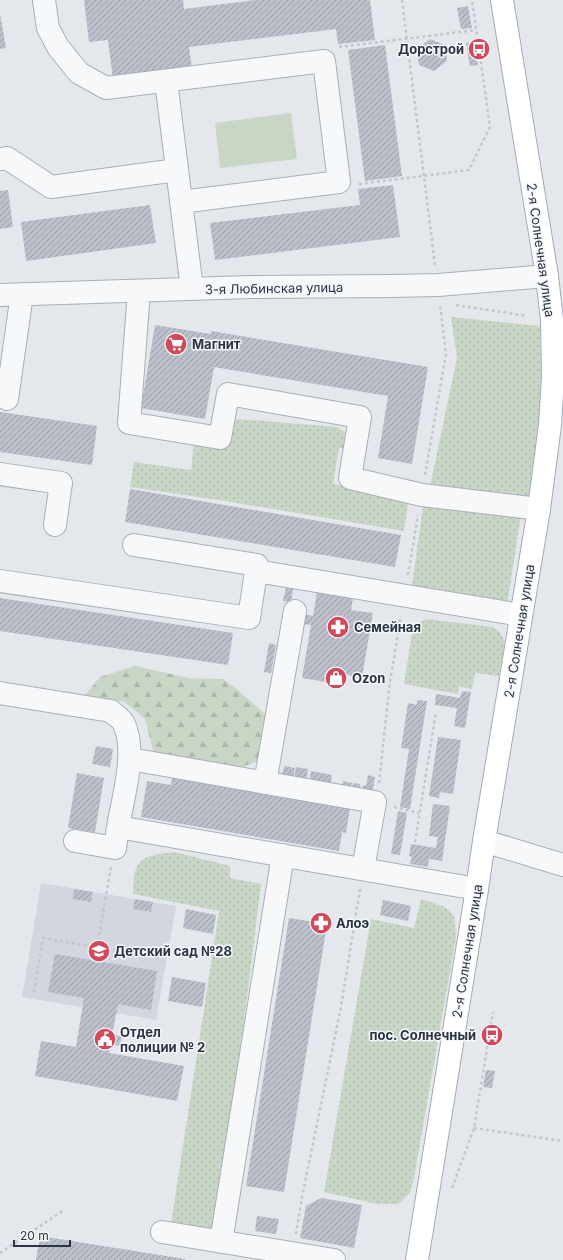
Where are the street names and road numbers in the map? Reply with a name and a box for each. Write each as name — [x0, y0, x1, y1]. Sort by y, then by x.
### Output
street label: 2-я Солнечная улица — [524, 182, 558, 318]
street label: 3-я Любинская улица — [205, 279, 343, 297]
street label: 2-я Солнечная улица — [501, 563, 537, 699]
street label: 2-я Солнечная улица — [449, 883, 485, 1019]

